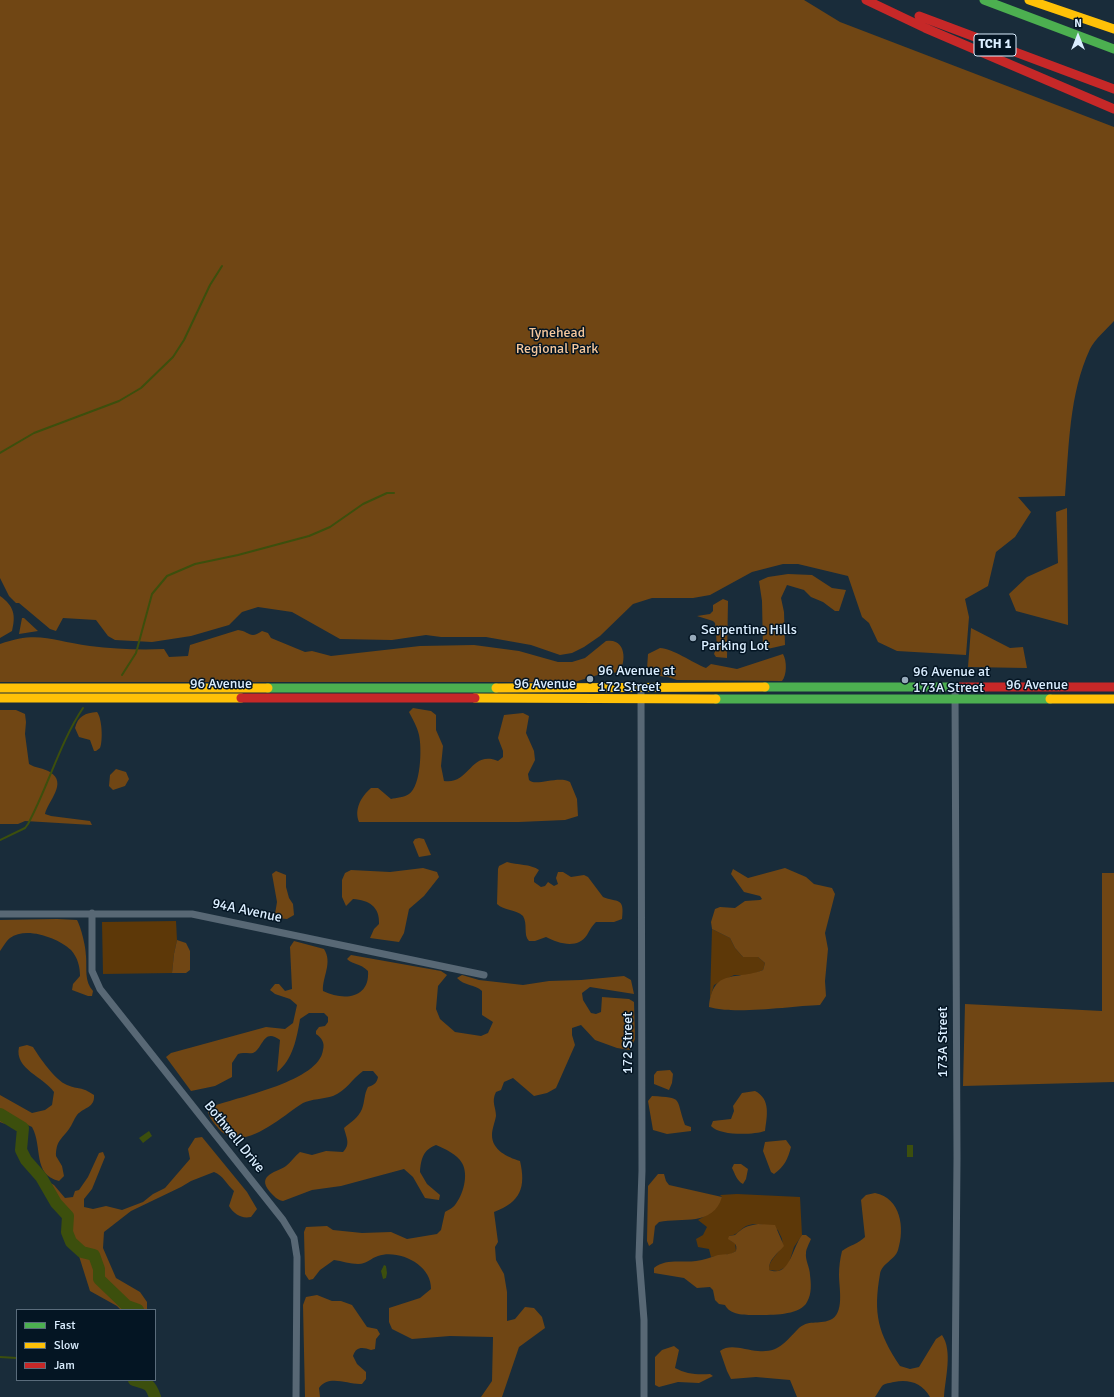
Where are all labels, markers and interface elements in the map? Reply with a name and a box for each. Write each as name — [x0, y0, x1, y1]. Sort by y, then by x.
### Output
north arrow — [1058, 16, 1098, 56]
text: N — [1074, 17, 1082, 30]
road number: TCH 1 — [974, 34, 1016, 56]
park label: Tynehead Regional Park — [516, 325, 598, 358]
place label: Serpentine Hills Parking Lot — [701, 622, 797, 654]
marker: Serpentine Hills Parking Lot — [688, 633, 698, 643]
place label: 96 Avenue at 172 Street — [598, 663, 675, 696]
place label: 96 Avenue at 173A Street — [913, 664, 990, 696]
marker: 96 Avenue at 172 Street — [585, 674, 595, 684]
marker: 96 Avenue at 173A Street — [900, 675, 910, 685]
street label: 96 Avenue — [190, 676, 252, 692]
street label: 96 Avenue — [514, 676, 576, 692]
street label: 96 Avenue — [1006, 677, 1068, 693]
street label: 94A Avenue — [211, 895, 283, 927]
street label: 173A Street — [935, 1007, 951, 1077]
street label: 172 Street — [620, 1012, 636, 1074]
street label: Bothwell Drive — [200, 1098, 268, 1176]
legend — [16, 1309, 156, 1381]
text: Fast — [54, 1318, 75, 1333]
text: Slow — [54, 1338, 79, 1353]
text: Jam — [54, 1358, 75, 1373]

